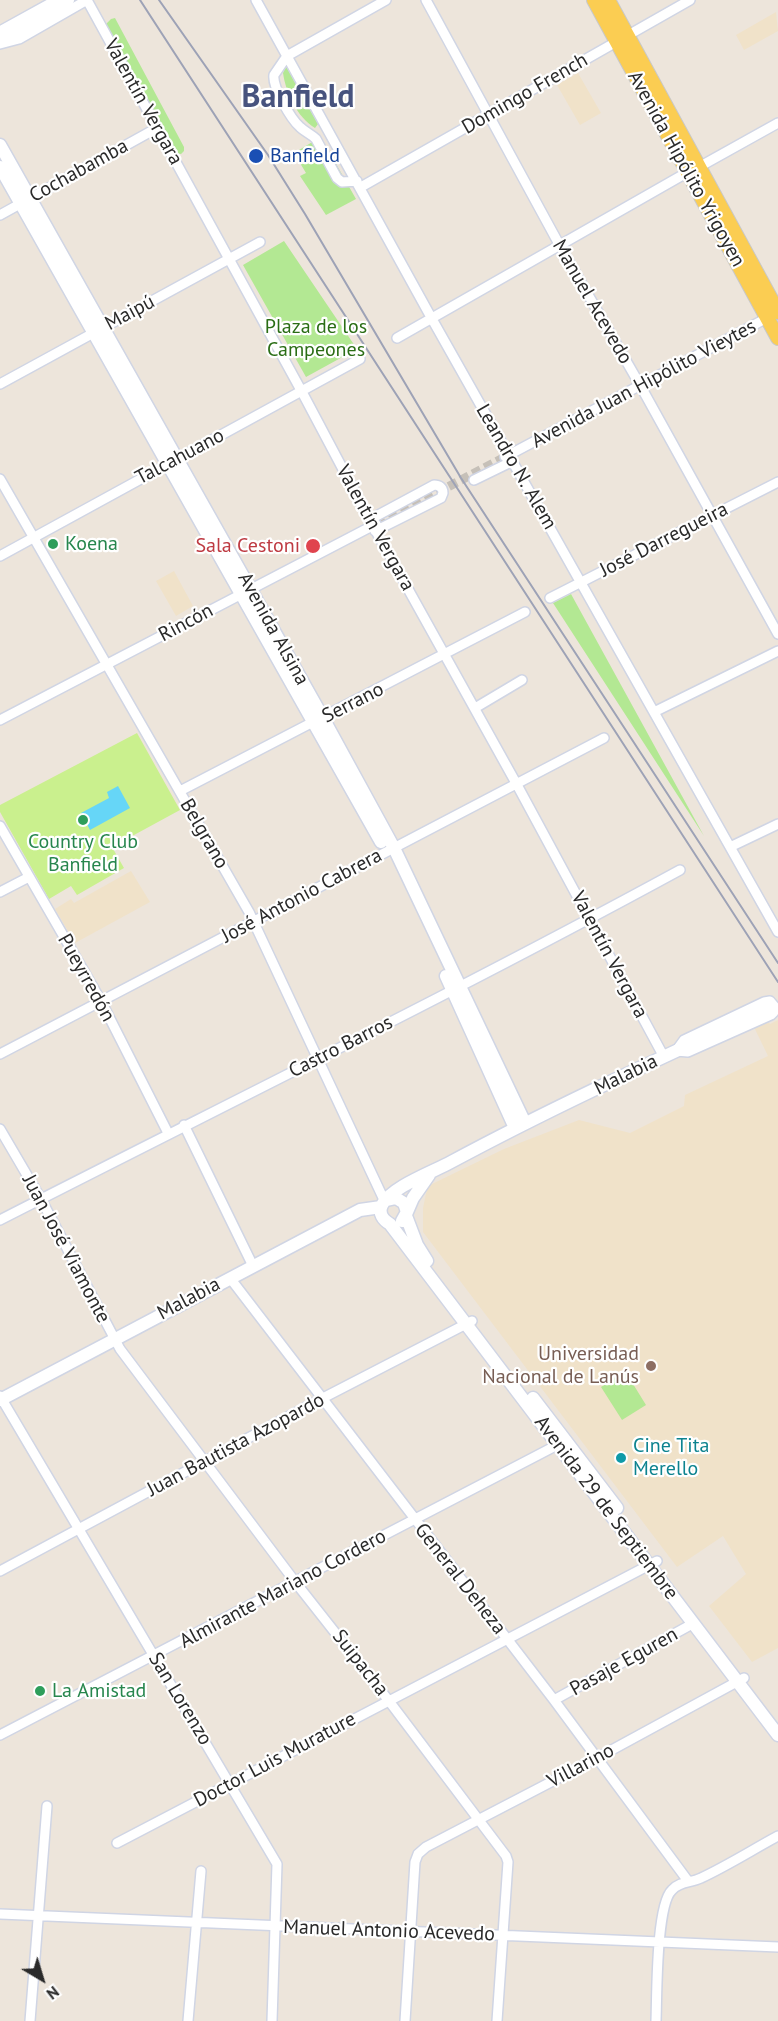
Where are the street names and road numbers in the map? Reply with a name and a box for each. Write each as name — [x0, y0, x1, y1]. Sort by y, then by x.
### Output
street label: Valentín Vergara — [99, 35, 187, 169]
street label: Domingo French — [458, 48, 592, 140]
street label: Avenida Hipólito Yrigoyen — [622, 67, 750, 271]
street label: Cochabamba — [26, 134, 132, 208]
street label: Manuel Acevedo — [547, 236, 637, 368]
street label: Maipú — [101, 290, 159, 336]
street label: Avenida Juan Hipólito Vieytes — [528, 315, 760, 453]
street label: Leandro N. Alem — [470, 400, 562, 534]
street label: Talcahuano — [132, 424, 228, 490]
street label: Valentín Vergara — [331, 461, 419, 595]
street label: José Darregueira — [596, 497, 732, 583]
street label: Avenida Alsina — [232, 568, 314, 690]
street label: Rincón — [155, 599, 217, 647]
street label: Serrano — [318, 677, 388, 729]
street label: Belgrano — [174, 795, 234, 873]
street label: José Antonio Cabrera — [218, 844, 386, 948]
street label: Valentín Vergara — [565, 887, 653, 1023]
street label: Pueyrredón — [52, 930, 120, 1026]
street label: Castro Barros — [285, 1011, 397, 1083]
street label: Malabia — [590, 1049, 662, 1101]
street label: Juan José Viamonte — [17, 1171, 115, 1327]
street label: Malabia — [154, 1273, 224, 1325]
street label: Juan Bautista Azopardo — [143, 1388, 329, 1502]
street label: Avenida 29 de Septiembre — [529, 1411, 683, 1605]
street label: General Deheza — [409, 1519, 511, 1639]
street label: Almirante Mariano Cordero — [176, 1524, 390, 1654]
street label: Pasaje Eguren — [566, 1622, 682, 1702]
street label: Suipacha — [327, 1625, 393, 1701]
street label: San Lorenzo — [143, 1648, 217, 1750]
street label: Doctor Luis Murature — [190, 1707, 360, 1813]
street label: Villarino — [544, 1738, 618, 1794]
street label: Manuel Antonio Acevedo — [283, 1915, 495, 1947]

